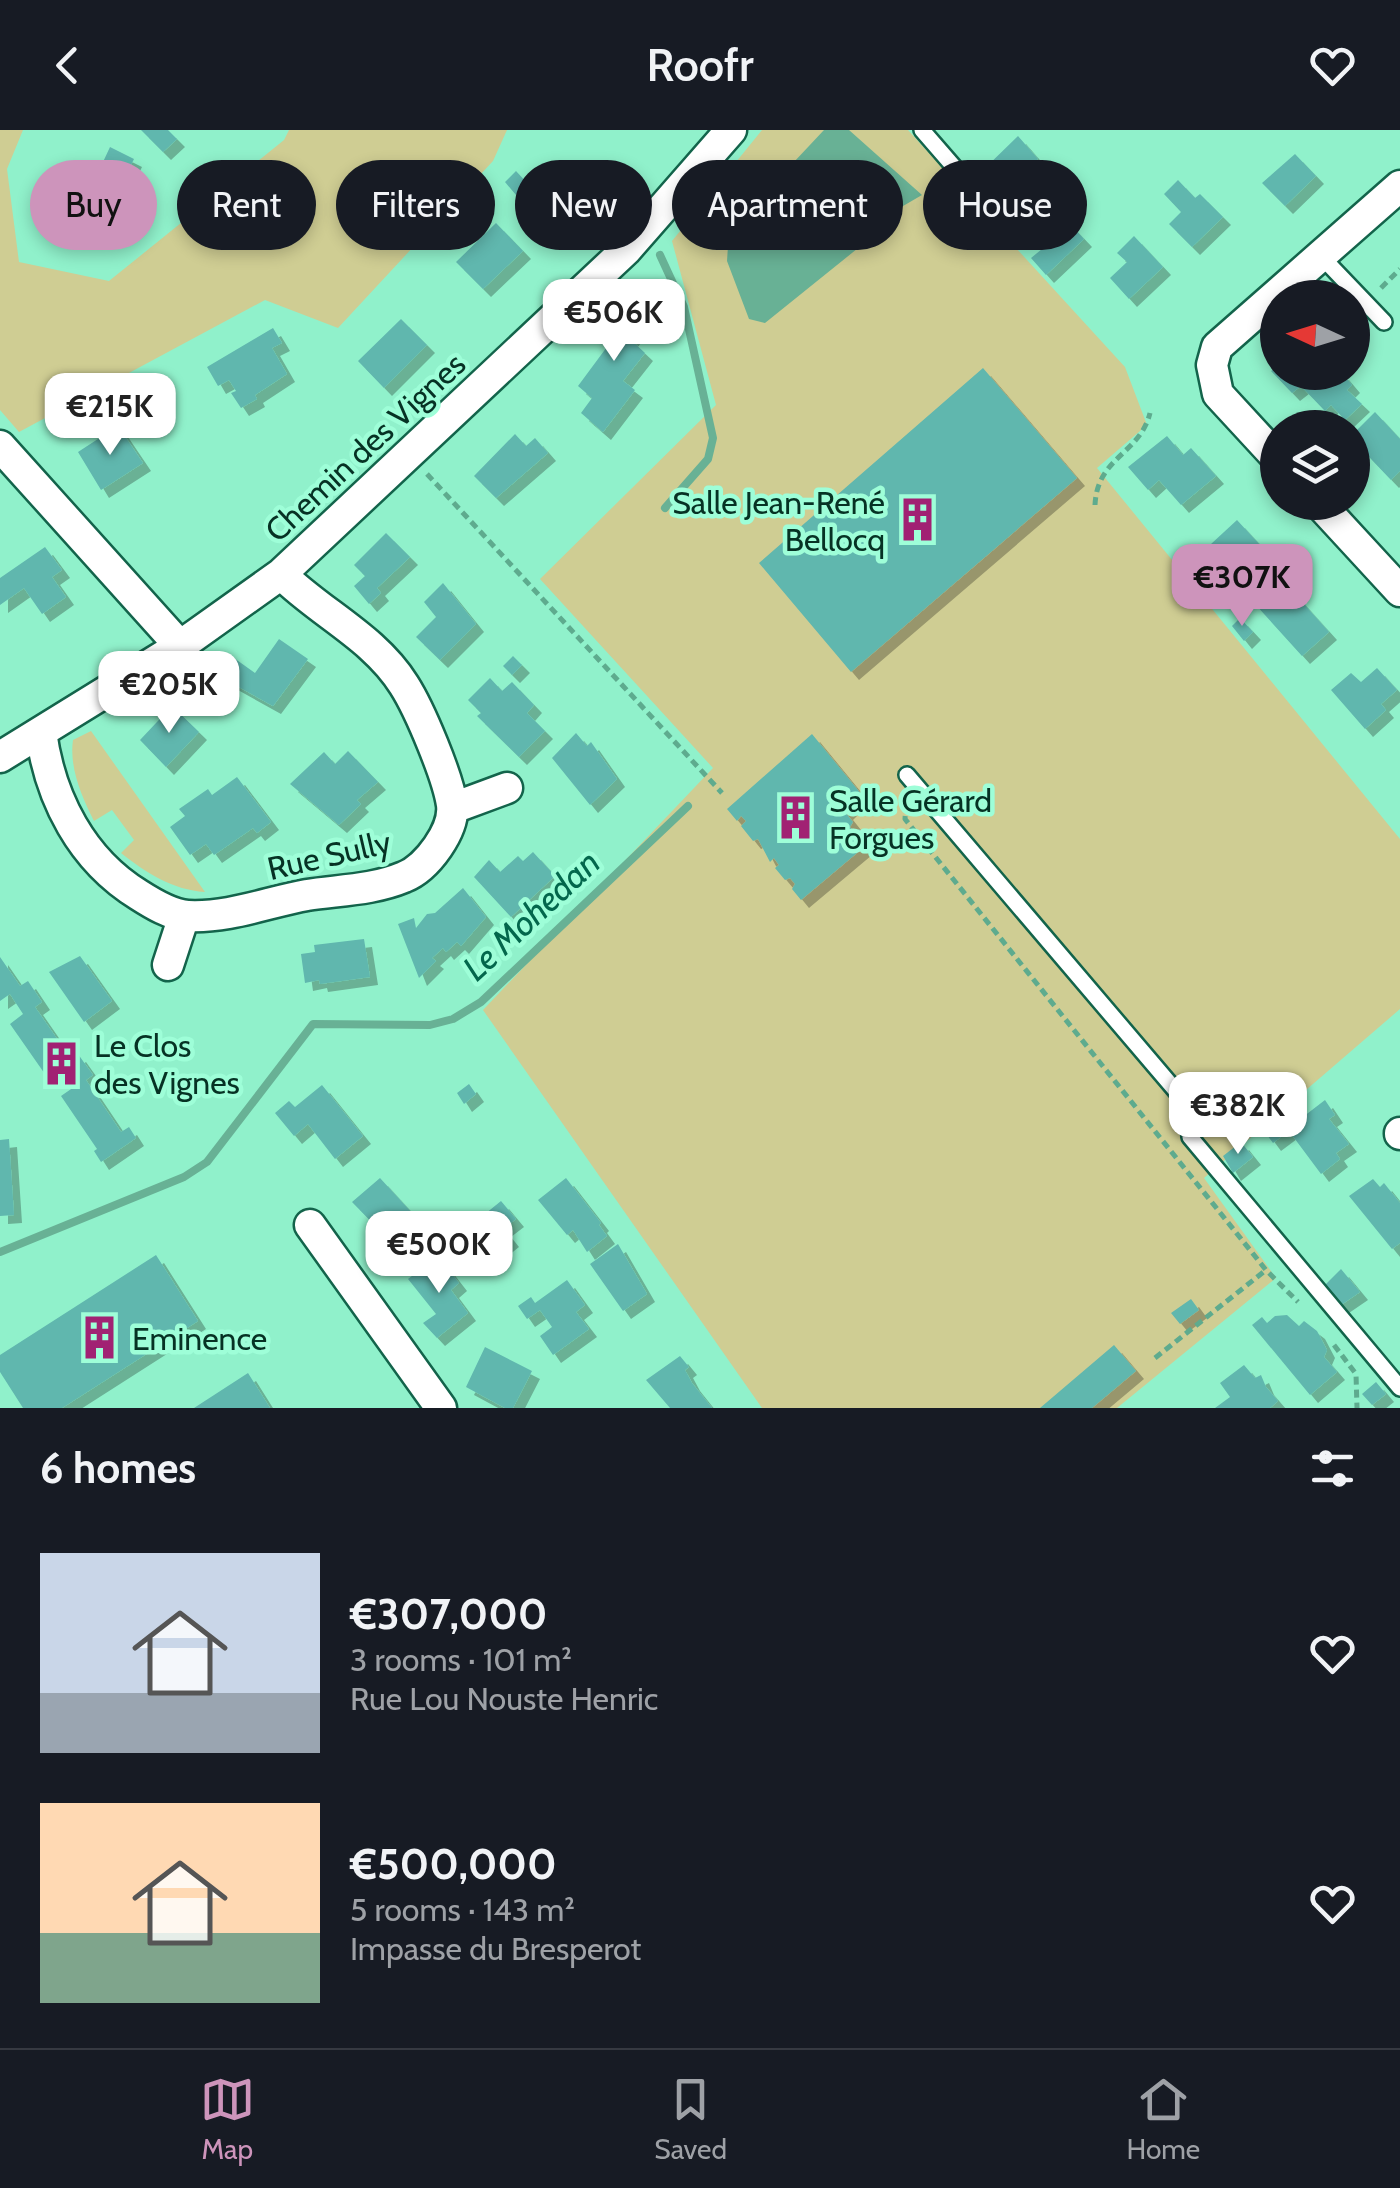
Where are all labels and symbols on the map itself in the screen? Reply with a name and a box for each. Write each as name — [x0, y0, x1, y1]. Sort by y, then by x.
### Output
pin: €506K — [544, 279, 684, 364]
north arrow — [1260, 280, 1370, 390]
street label: Chemin des Vignes — [257, 344, 473, 550]
pin: €215K — [40, 373, 180, 458]
place label: Salle Jean-René Bellocq — [672, 483, 885, 559]
building icon: Salle Jean-René Bellocq — [894, 496, 942, 544]
pin: €307K — [1172, 544, 1312, 629]
pin: €205K — [99, 651, 239, 736]
place label: Salle Gérard Forgues — [829, 781, 992, 857]
building icon: Salle Gérard Forgues — [772, 794, 820, 842]
street label: Rue Sully — [263, 822, 395, 888]
water label: Le Mohedan — [454, 841, 608, 989]
place label: Le Clos des Vignes — [94, 1026, 240, 1102]
building icon: Le Clos des Vignes — [37, 1039, 85, 1087]
pin: €382K — [1168, 1072, 1308, 1157]
pin: €500K — [369, 1211, 509, 1296]
building icon: Eminence — [75, 1314, 123, 1362]
place label: Eminence — [132, 1319, 267, 1358]

